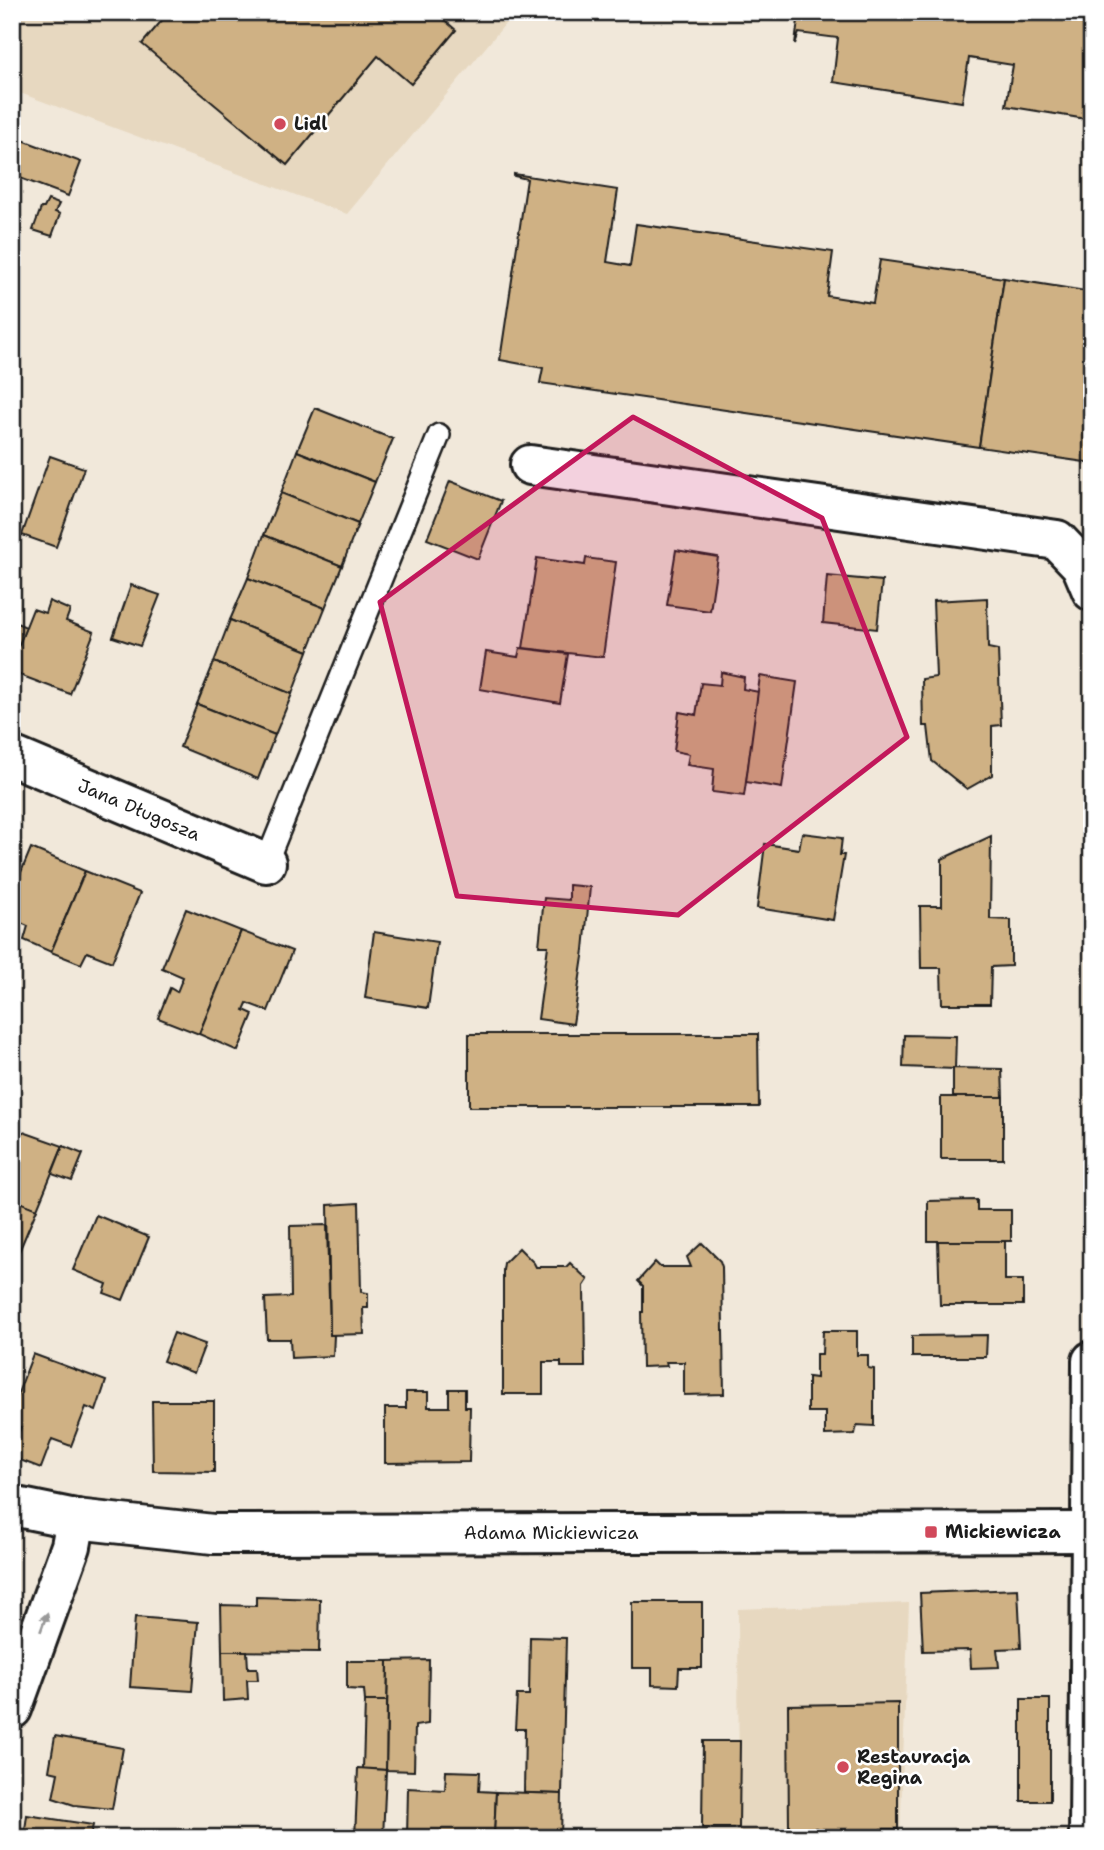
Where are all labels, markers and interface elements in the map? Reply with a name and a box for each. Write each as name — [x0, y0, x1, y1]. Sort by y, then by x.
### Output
place label: Lidl — [294, 112, 327, 136]
marker: Lidl — [272, 116, 288, 132]
street label: Jana Długosza — [74, 773, 204, 847]
place label: Mickiewicza — [945, 1520, 1061, 1544]
street label: Adama Mickiewicza — [464, 1521, 638, 1545]
marker: Mickiewicza — [923, 1524, 939, 1540]
one-way arrow — [38, 1611, 49, 1632]
place label: Restauracja Regina — [857, 1745, 971, 1790]
marker: Restauracja Regina — [835, 1759, 851, 1775]

